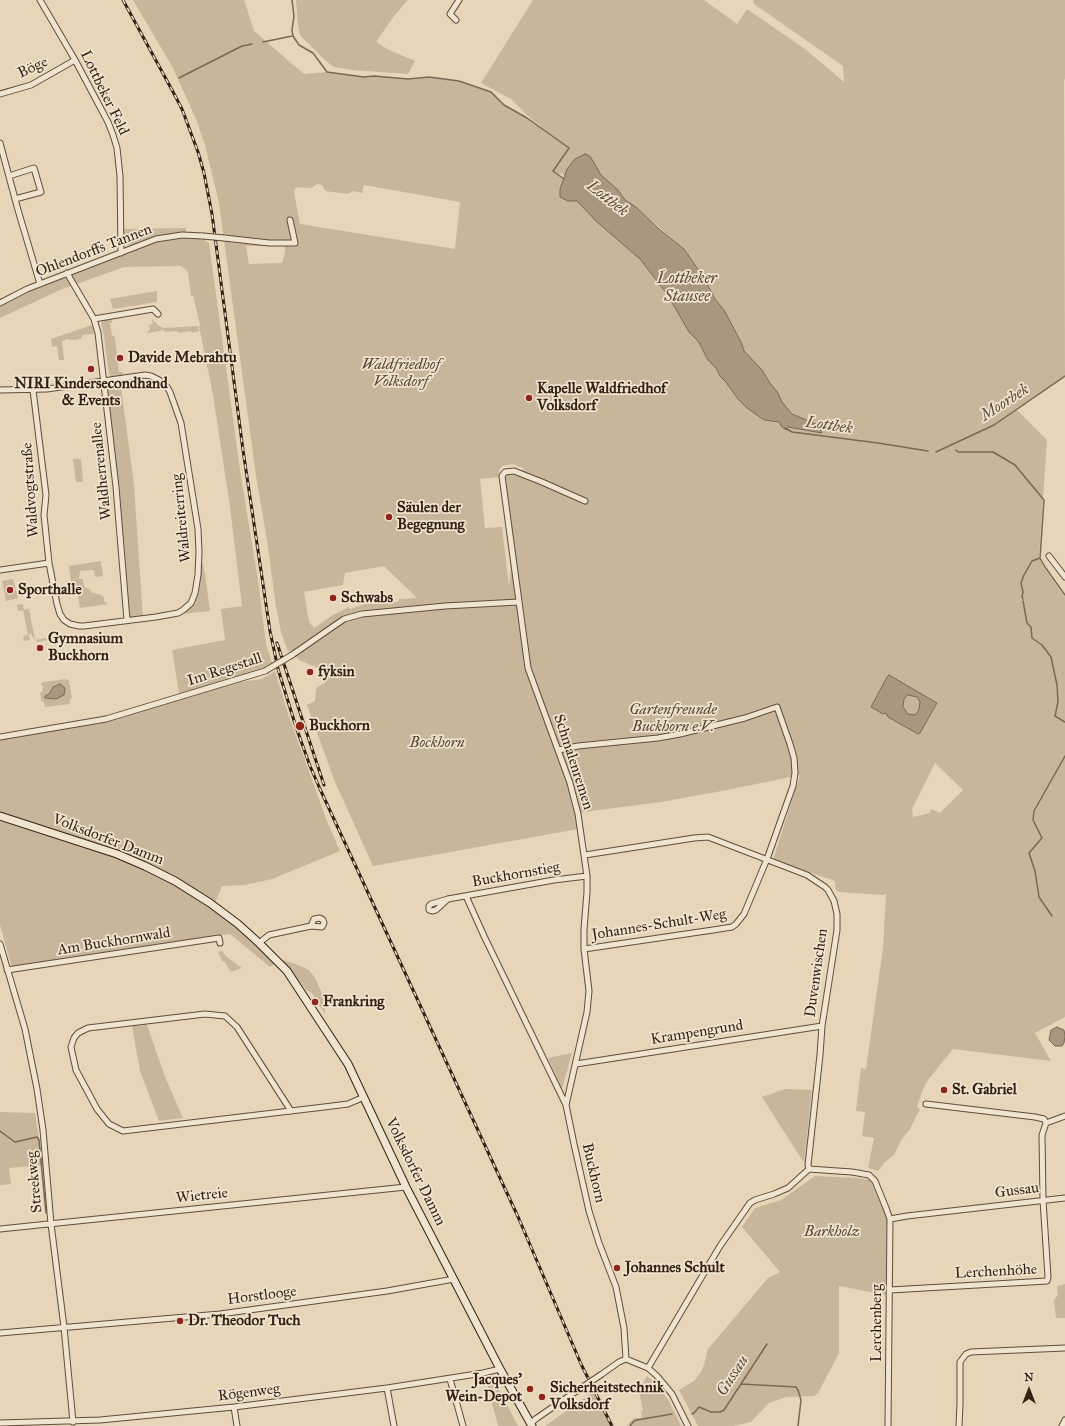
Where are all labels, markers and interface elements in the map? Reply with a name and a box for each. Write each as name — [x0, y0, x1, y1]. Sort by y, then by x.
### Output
street label: Lottbeker Feld — [76, 48, 132, 138]
street label: Böge — [15, 53, 51, 83]
water label: Lottbek — [582, 177, 632, 221]
street label: Ohlendorffs Tannen — [33, 221, 155, 281]
water label: Lottbeker Stausee — [657, 269, 717, 307]
place label: Davide Mebrahtu — [128, 349, 237, 367]
marker: Davide Mebrahtu — [115, 353, 125, 363]
park label: Waldfriedhof Volksdorf — [362, 356, 440, 391]
marker: NIRI Kindersecondhand & Events — [86, 364, 96, 374]
place label: NIRI Kindersecondhand & Events — [14, 375, 168, 410]
place label: Kapelle Waldfriedhof Volksdorf — [537, 380, 666, 415]
water label: Moorbek — [977, 380, 1033, 426]
marker: Kapelle Waldfriedhof Volksdorf — [524, 393, 534, 403]
water label: Lottbek — [804, 413, 854, 439]
street label: Waldherrenallee — [88, 421, 116, 521]
street label: Waldvogtstraße — [19, 442, 43, 538]
street label: Waldreiterring — [168, 473, 196, 563]
place label: Säulen der Begegnung — [397, 499, 465, 534]
marker: Säulen der Begegnung — [384, 512, 394, 522]
place label: Sporthalle — [18, 581, 82, 599]
marker: Sporthalle — [5, 585, 15, 595]
place label: Schwabs — [341, 589, 393, 607]
marker: Schwabs — [328, 593, 338, 603]
place label: Gymnasium Buckhorn — [48, 630, 123, 665]
marker: Gymnasium Buckhorn — [35, 643, 45, 653]
street label: Im Regestall — [185, 649, 265, 691]
place label: fyksin — [318, 663, 355, 681]
marker: fyksin — [305, 667, 315, 677]
park label: Gartenfreunde Buckhorn e.V. — [629, 701, 717, 736]
street label: Schmalenremen — [549, 712, 597, 812]
place label: Buckhorn — [309, 717, 370, 735]
marker: Buckhorn — [294, 720, 306, 732]
park label: Bockhorn — [409, 734, 465, 752]
street label: Volksdorfer Damm — [50, 811, 166, 869]
street label: Buckhornstieg — [471, 858, 561, 892]
street label: Johannes-Schult-Weg — [591, 905, 727, 945]
street label: Am Buckhornwald — [56, 924, 172, 960]
street label: Duvenwischen — [802, 927, 832, 1019]
place label: Frankring — [323, 993, 384, 1011]
marker: Frankring — [310, 997, 320, 1007]
street label: Krampengrund — [649, 1017, 745, 1049]
place label: St. Gabriel — [952, 1081, 1017, 1099]
marker: St. Gabriel — [939, 1085, 949, 1095]
street label: Volksdorfer Damm — [381, 1115, 449, 1229]
street label: Buckhorn — [577, 1141, 609, 1205]
street label: Streekweg — [23, 1150, 47, 1214]
street label: Gussau — [994, 1179, 1040, 1203]
street label: Wietreie — [175, 1184, 229, 1208]
park label: Barkholz — [804, 1223, 860, 1241]
place label: Johannes Schult — [625, 1259, 725, 1277]
street label: Lerchenhöhe — [954, 1261, 1038, 1283]
marker: Johannes Schult — [612, 1263, 622, 1273]
street label: Horstlooge — [226, 1283, 298, 1309]
street label: Lerchenberg — [868, 1284, 886, 1362]
place label: Dr. Theodor Tuch — [188, 1312, 301, 1330]
marker: Dr. Theodor Tuch — [175, 1316, 185, 1326]
water label: Gussau — [713, 1352, 753, 1400]
north arrow — [1009, 1370, 1049, 1410]
place label: Jacques’ Wein-Depot — [445, 1371, 522, 1406]
text: N — [1024, 1371, 1034, 1384]
place label: Sicherheitstechnik Volksdorf — [550, 1379, 664, 1414]
street label: Rögenweg — [217, 1380, 281, 1406]
marker: Jacques’ Wein-Depot — [525, 1384, 535, 1394]
marker: Sicherheitstechnik Volksdorf — [537, 1392, 547, 1402]

